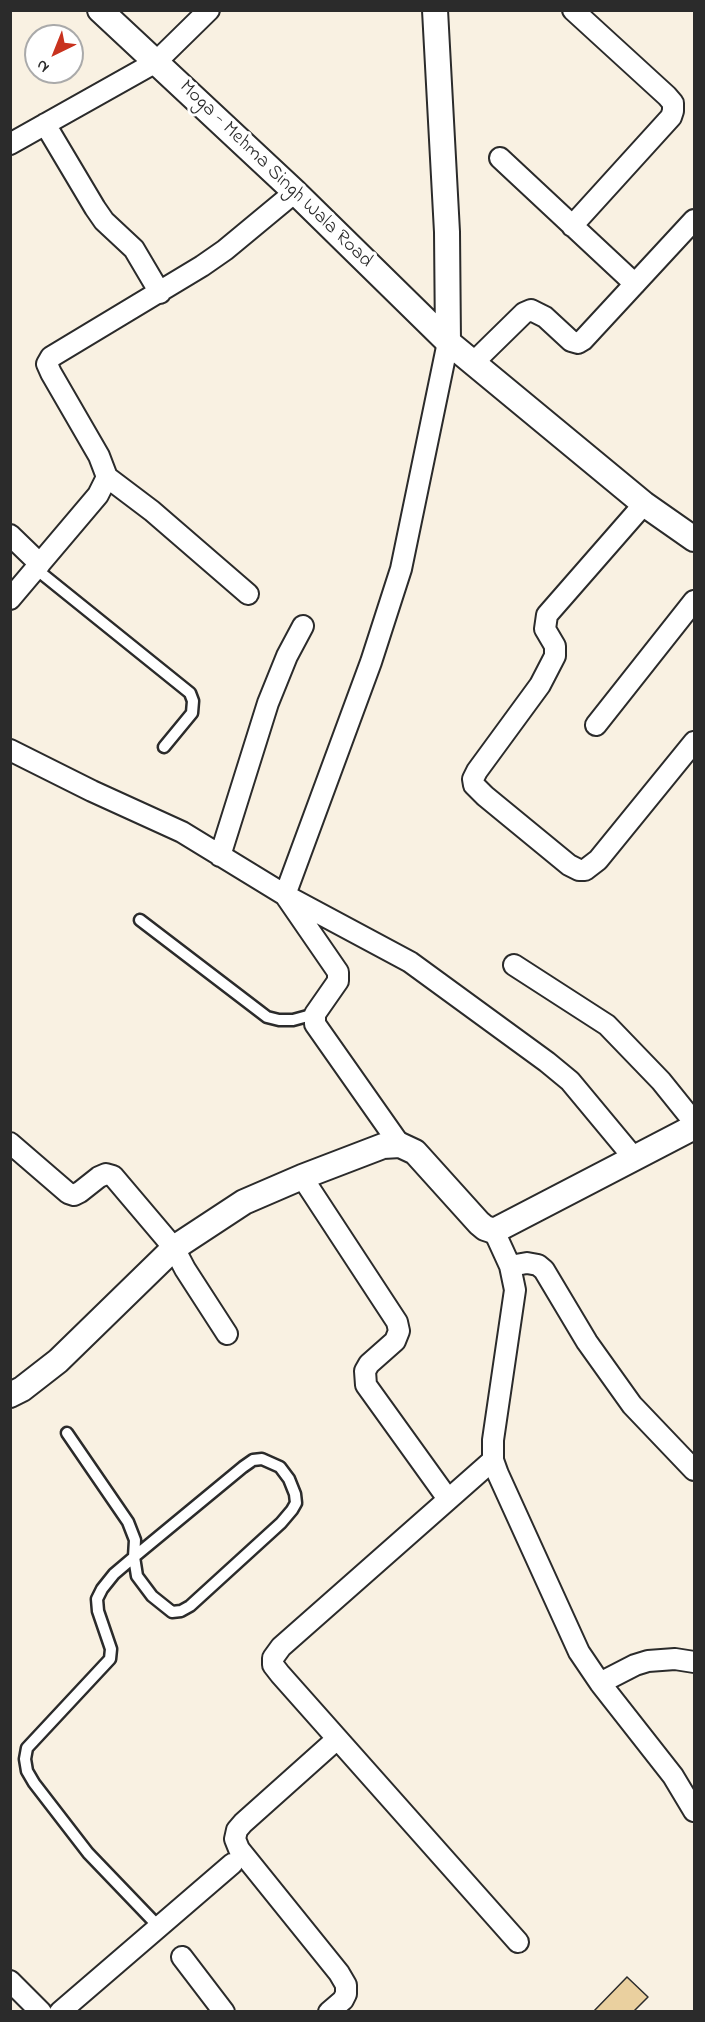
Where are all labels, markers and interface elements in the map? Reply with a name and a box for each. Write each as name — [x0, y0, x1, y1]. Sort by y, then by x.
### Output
north arrow — [24, 24, 84, 84]
text: N — [31, 53, 55, 78]
street label: Moga - Mehma Singh Wala Road — [173, 76, 377, 274]

